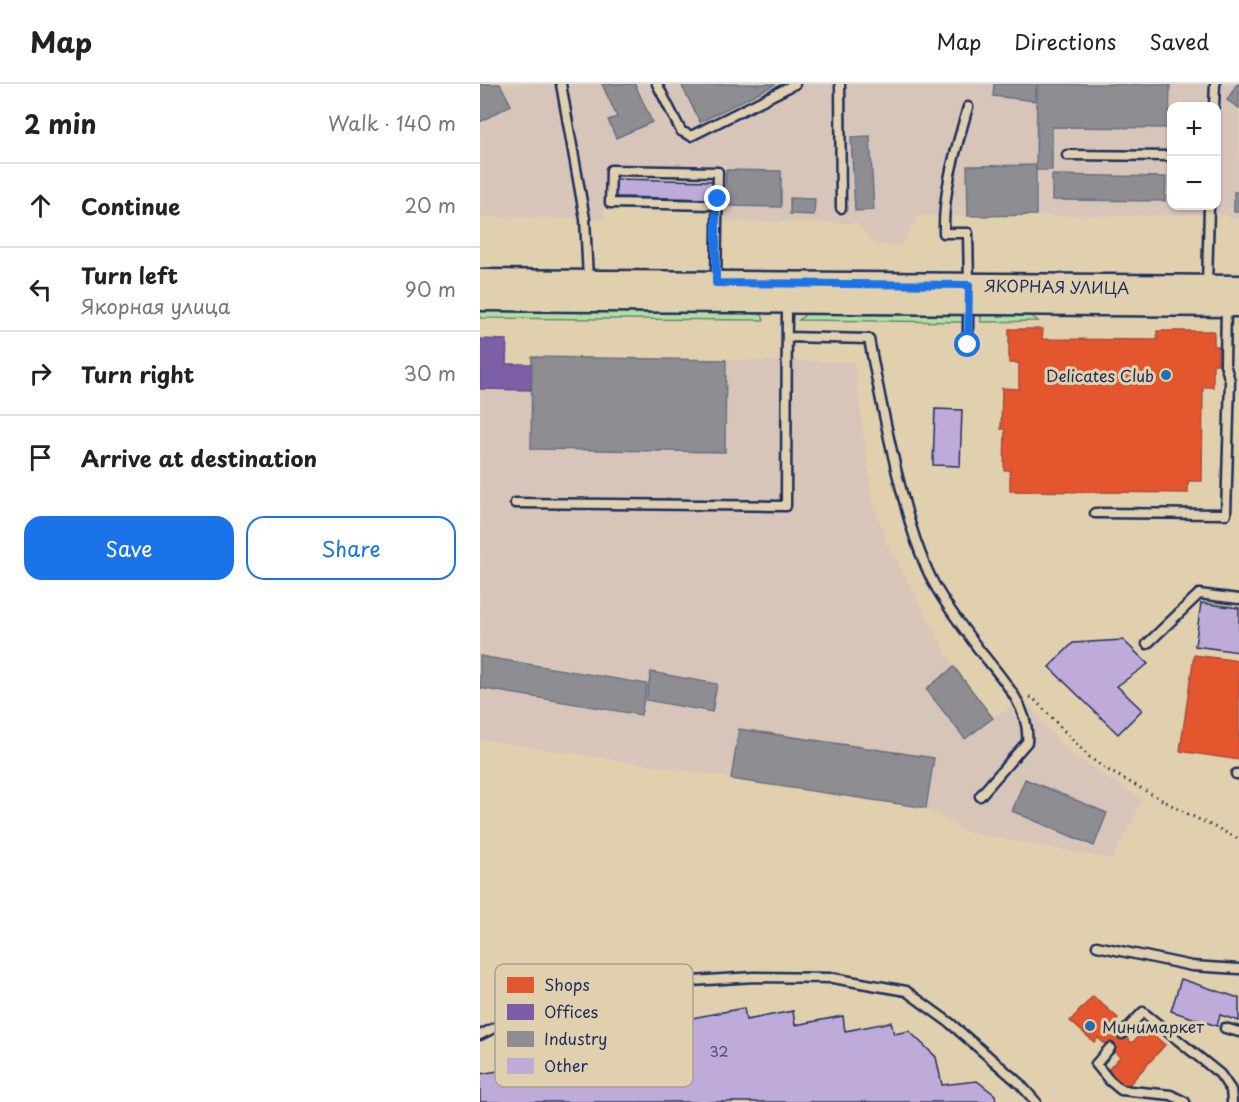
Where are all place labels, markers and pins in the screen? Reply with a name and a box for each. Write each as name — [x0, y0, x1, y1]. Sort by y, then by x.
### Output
place label: Delicates Club — [1046, 363, 1154, 387]
marker: Delicates Club — [1159, 368, 1173, 382]
place label: Минимаркет — [1102, 1014, 1204, 1038]
marker: Минимаркет — [1083, 1019, 1097, 1033]

